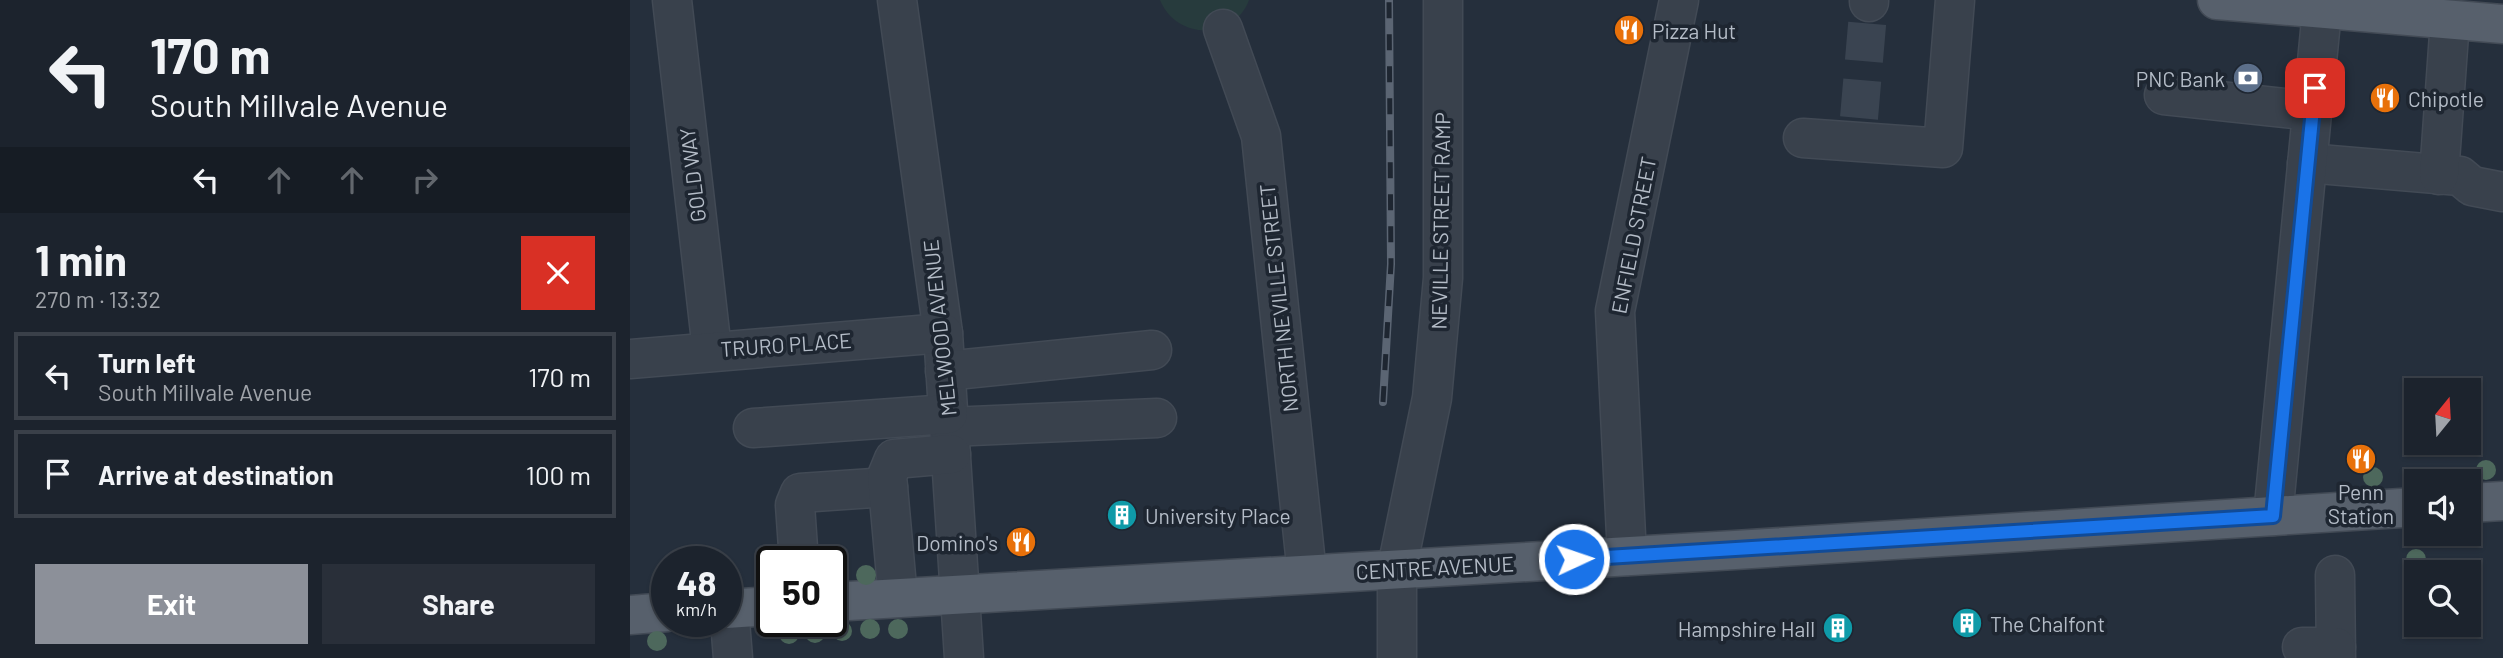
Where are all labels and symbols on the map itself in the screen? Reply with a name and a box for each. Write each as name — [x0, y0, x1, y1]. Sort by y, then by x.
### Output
restaurant icon: Pizza Hut — [1612, 13, 1646, 47]
place label: Pizza Hut — [1652, 18, 1736, 43]
pin — [2285, 58, 2345, 118]
bank icon: PNC Bank — [2231, 61, 2265, 95]
place label: PNC Bank — [2136, 66, 2225, 91]
restaurant icon: Chipotle — [2368, 81, 2402, 115]
place label: Chipotle — [2408, 86, 2484, 111]
street label: NEVILLE STREET RAMP — [1426, 112, 1454, 330]
street label: GOLD WAY — [674, 126, 710, 224]
street label: ENFIELD STREET — [1605, 154, 1661, 316]
street label: NORTH NEVILLE STREET — [1254, 183, 1302, 413]
street label: MELWOOD AVENUE — [917, 239, 961, 417]
street label: TRURO PLACE — [719, 327, 853, 361]
north arrow — [2404, 378, 2482, 455]
restaurant icon: Penn Station — [2344, 442, 2378, 476]
place label: Penn Station — [2328, 479, 2394, 528]
building icon: University Place — [1105, 498, 1139, 532]
place label: University Place — [1145, 503, 1291, 528]
position arrow — [1537, 522, 1611, 596]
restaurant icon: Domino's — [1004, 525, 1038, 559]
place label: Domino's — [916, 530, 998, 555]
speed limit sign: 50 — [756, 546, 847, 637]
street label: CENTRE AVENUE — [1355, 550, 1515, 584]
building icon: The Chalfont — [1950, 606, 1984, 640]
building icon: Hampshire Hall — [1821, 611, 1855, 645]
place label: The Chalfont — [1990, 611, 2105, 636]
place label: Hampshire Hall — [1678, 616, 1815, 641]

